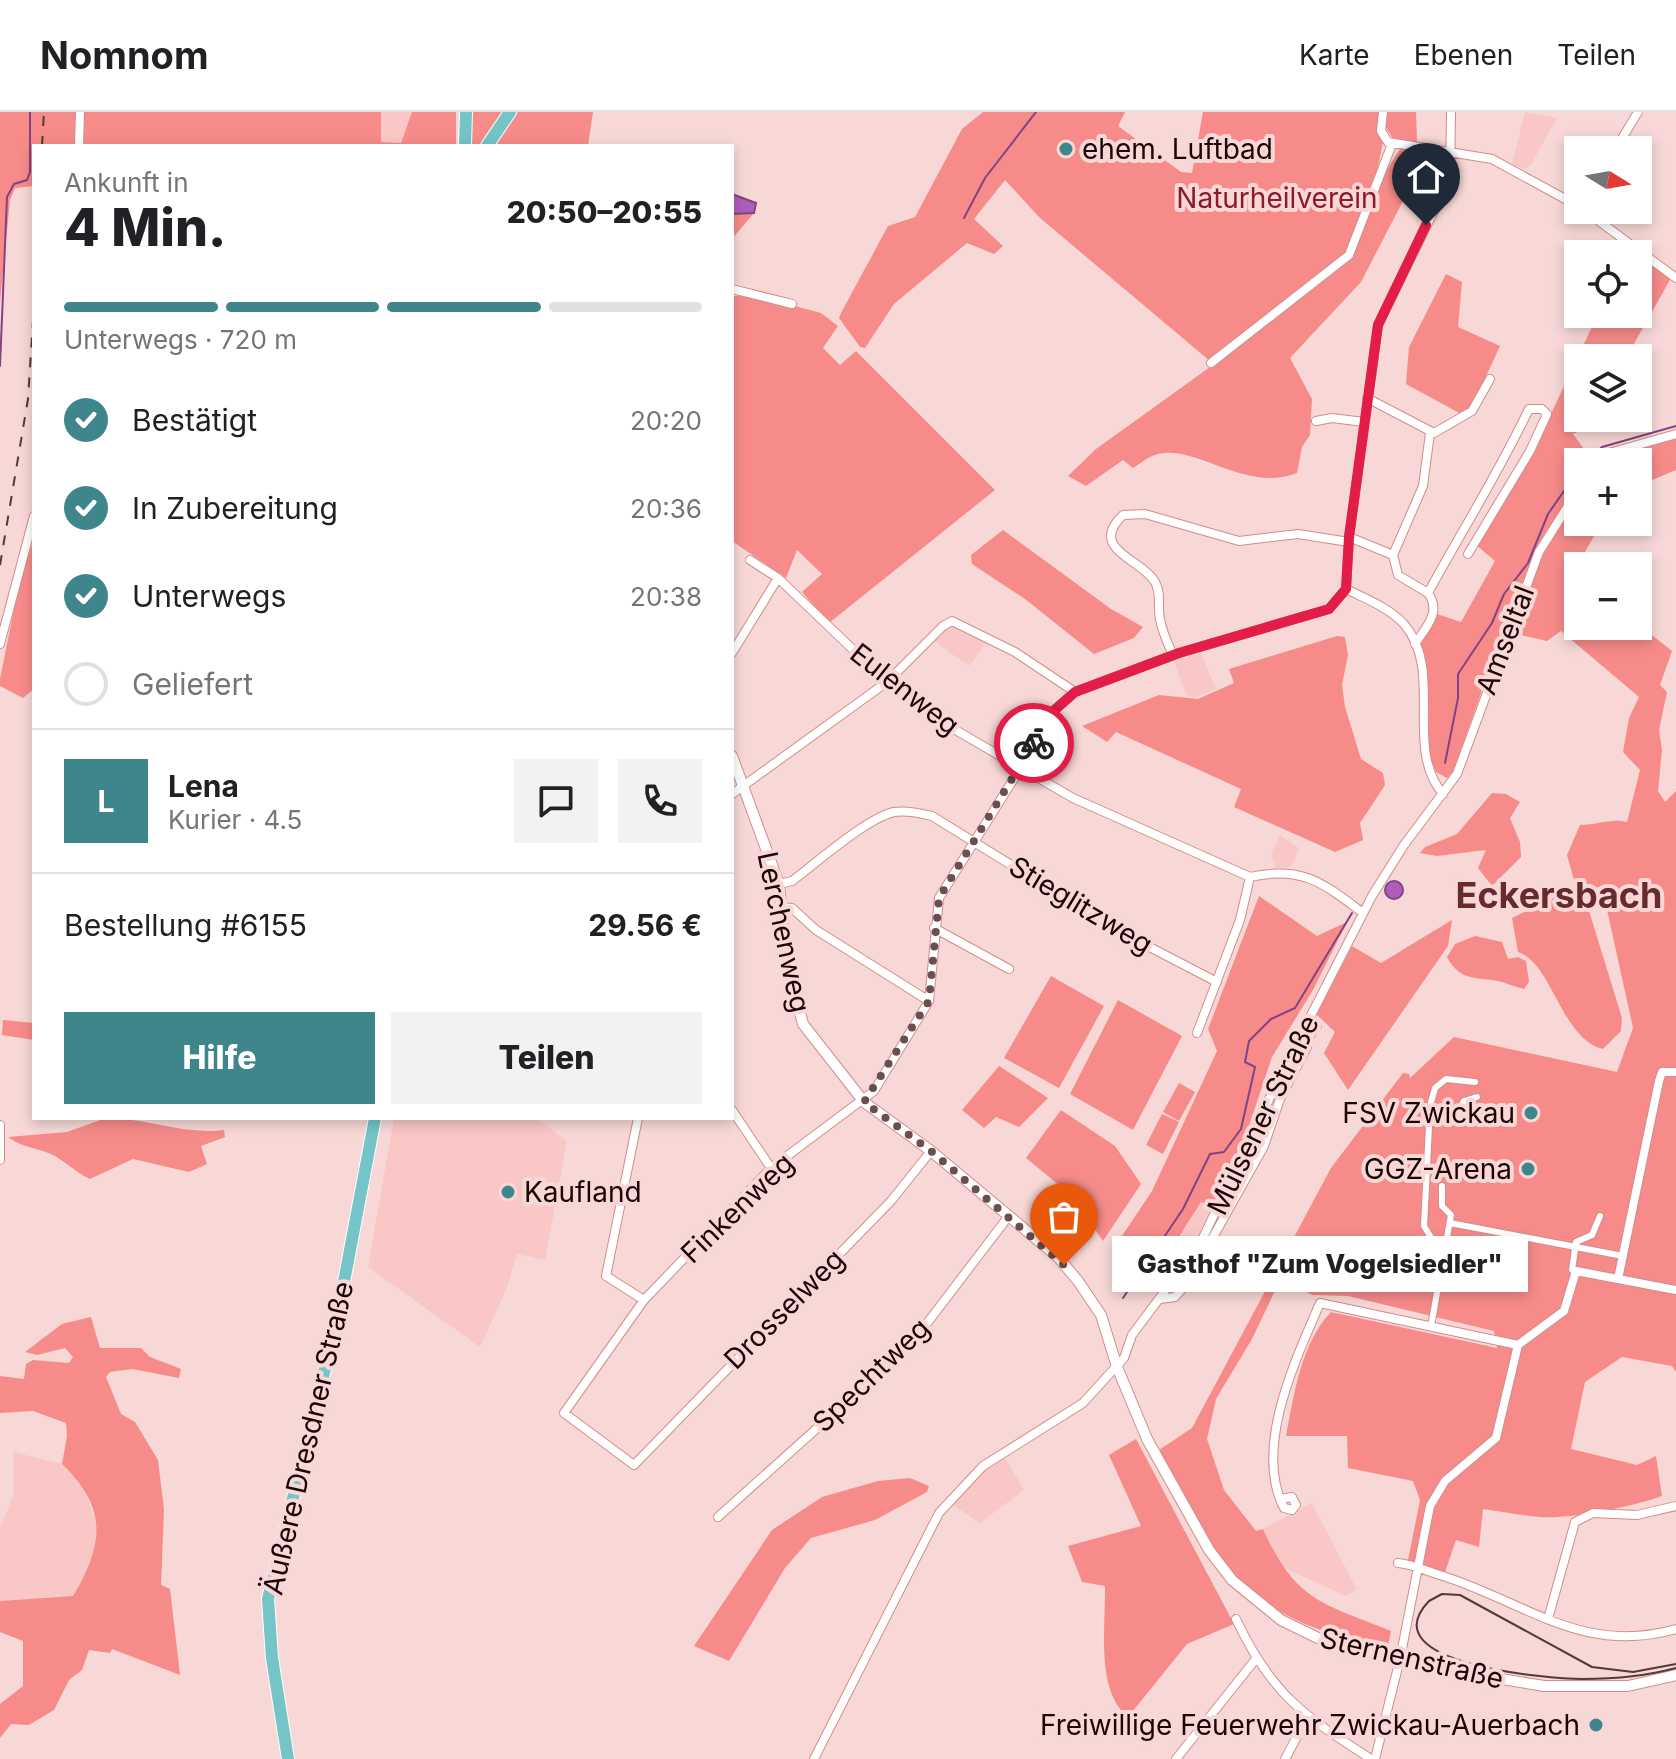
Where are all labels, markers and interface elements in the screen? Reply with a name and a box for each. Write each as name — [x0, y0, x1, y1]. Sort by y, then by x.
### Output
text: Nomnom — [40, 32, 209, 78]
text: Karte — [1299, 38, 1370, 72]
text: Ebenen — [1414, 38, 1513, 72]
text: Teilen — [1557, 38, 1636, 72]
place label: ehem. Luftbad — [1082, 132, 1273, 166]
north arrow — [1564, 136, 1652, 224]
map controls — [1564, 136, 1652, 640]
marker: ehem. Luftbad — [1057, 140, 1075, 158]
pin — [1392, 143, 1460, 225]
icon: home — [1404, 155, 1448, 199]
text: Ankunft in — [64, 167, 189, 198]
park label: Naturheilverein — [1176, 181, 1378, 215]
text: 20:50–20:55 — [507, 194, 702, 230]
text: 4 Min. — [64, 196, 226, 259]
button: locate — [1564, 240, 1652, 328]
text: Unterwegs · 720 m — [64, 324, 297, 355]
button: layers — [1564, 344, 1652, 432]
icon: check — [64, 398, 108, 442]
text: Bestätigt — [132, 402, 257, 438]
text: 20:20 — [630, 405, 702, 436]
button: + — [1564, 448, 1652, 536]
icon: check — [64, 486, 108, 530]
text: In Zubereitung — [132, 490, 338, 526]
text: 20:36 — [630, 493, 702, 524]
button: − — [1564, 552, 1652, 640]
icon: check — [64, 574, 108, 618]
text: Unterwegs — [132, 578, 286, 614]
text: 20:38 — [630, 581, 702, 612]
street label: Amseltal — [1469, 581, 1541, 699]
street label: Eulenweg — [844, 636, 966, 742]
text: Geliefert — [132, 666, 253, 702]
courier — [994, 703, 1074, 783]
icon: bike — [1012, 721, 1056, 765]
button: chat — [514, 759, 598, 843]
button: phone — [618, 759, 702, 843]
text: Lena — [168, 768, 239, 804]
text: L — [98, 783, 114, 819]
text: Kurier · 4.5 — [168, 804, 302, 835]
street label: Lerchenweg — [750, 848, 818, 1016]
street label: Stieglitzweg — [1003, 849, 1159, 961]
district label: Eckersbach — [1456, 873, 1662, 917]
text: Bestellung #6155 — [64, 907, 307, 943]
text: 29.56 € — [588, 907, 702, 943]
street label: Mülsener Straße — [1200, 1010, 1326, 1220]
button: Hilfe — [64, 1012, 375, 1104]
button: Teilen — [391, 1012, 702, 1104]
place label: FSV Zwickau — [1342, 1096, 1515, 1130]
marker: FSV Zwickau — [1522, 1104, 1540, 1122]
street label: Finkenweg — [674, 1146, 800, 1270]
place label: GGZ-Arena — [1364, 1152, 1512, 1186]
marker: GGZ-Arena — [1519, 1160, 1537, 1178]
place label: Kaufland — [524, 1175, 642, 1209]
marker: Kaufland — [499, 1183, 517, 1201]
pin — [1030, 1183, 1098, 1265]
icon: bag — [1042, 1195, 1086, 1239]
callout: Gasthof "Zum Vogelsiedler" — [1112, 1237, 1528, 1293]
street label: Drosselweg — [717, 1242, 851, 1376]
text: Gasthof "Zum Vogelsiedler" — [1137, 1248, 1503, 1279]
street label: Äußere Dresdner Straße — [255, 1278, 361, 1598]
street label: Spechtweg — [805, 1311, 937, 1439]
street label: Sternenstraße — [1317, 1620, 1507, 1696]
place label: Freiwillige Feuerwehr Zwickau-Auerbach — [1040, 1708, 1580, 1742]
marker: Freiwillige Feuerwehr Zwickau-Auerbach — [1587, 1716, 1605, 1734]

